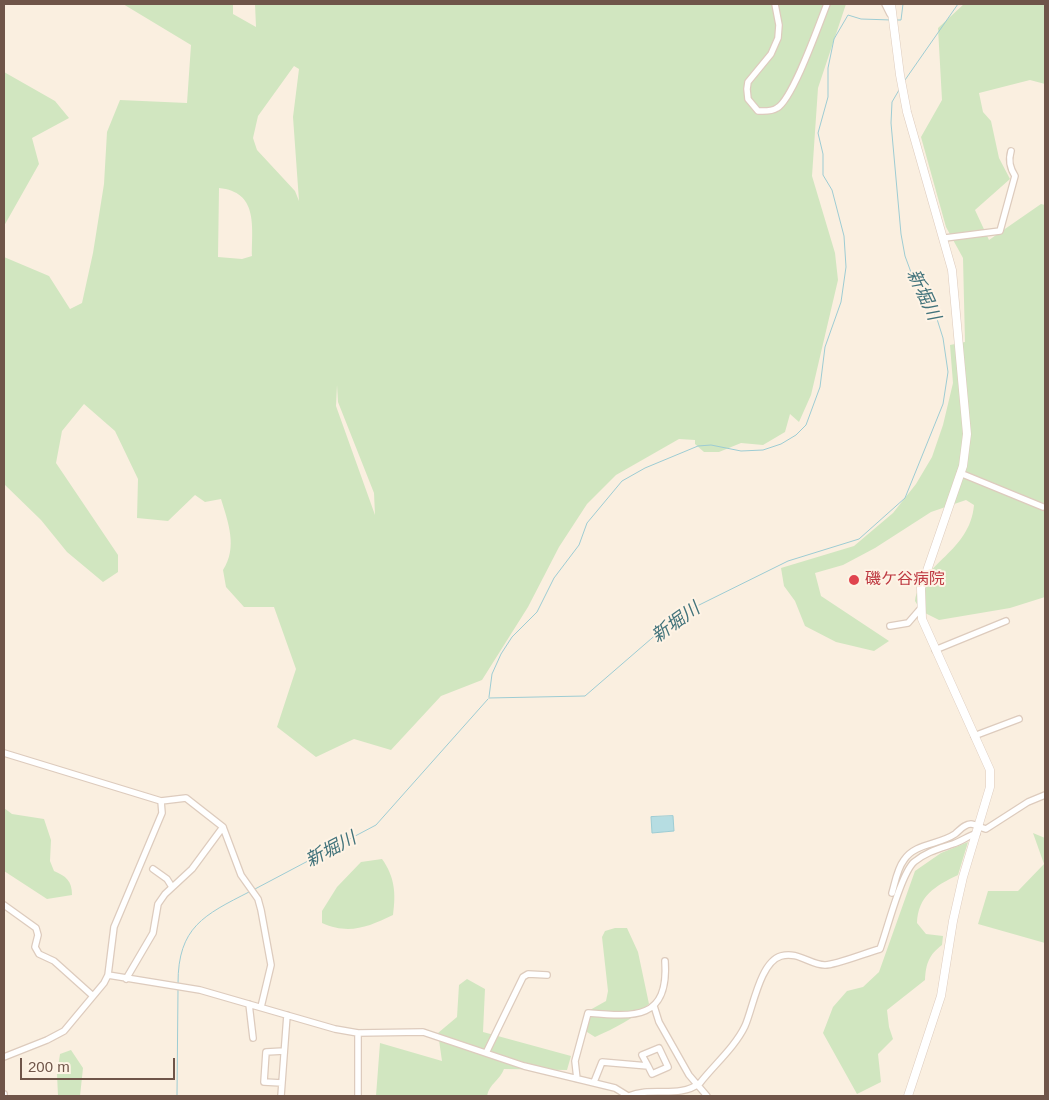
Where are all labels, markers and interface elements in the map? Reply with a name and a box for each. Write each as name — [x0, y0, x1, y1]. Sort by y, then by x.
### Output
water label: 新堀川 — [902, 266, 944, 324]
place label: 磯ケ谷病院 — [865, 570, 945, 590]
marker: 磯ケ谷病院 — [847, 573, 861, 587]
water label: 新堀川 — [648, 598, 704, 648]
water label: 新堀川 — [302, 828, 360, 872]
scale bar — [22, 1048, 178, 1080]
text: 200 m — [28, 1058, 70, 1075]

